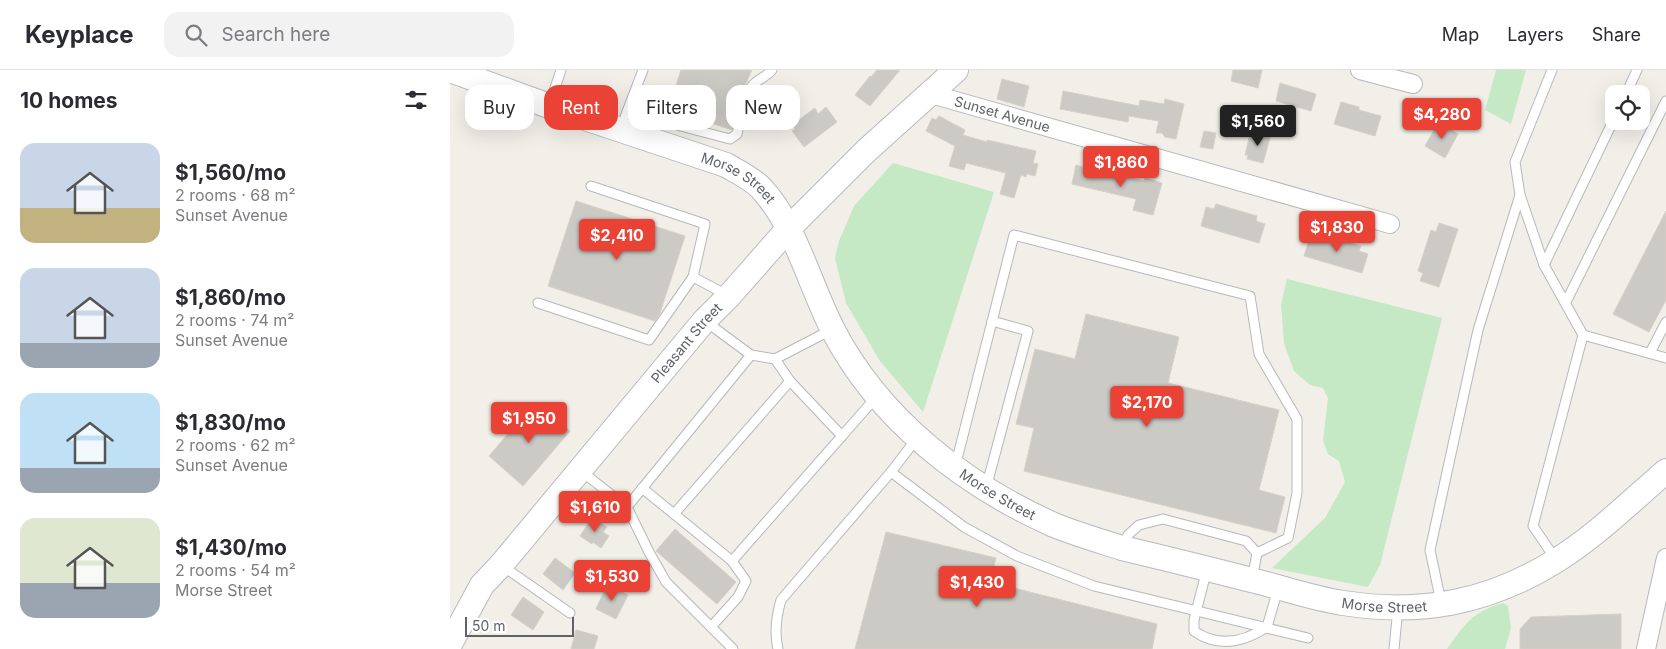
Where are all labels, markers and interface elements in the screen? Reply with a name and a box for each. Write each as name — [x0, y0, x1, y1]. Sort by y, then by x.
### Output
search box — [164, 12, 514, 57]
text: Keyplace — [25, 20, 134, 49]
icon: search — [182, 21, 210, 49]
text: Search here — [222, 23, 330, 46]
text: Map — [1442, 24, 1479, 45]
text: Layers — [1507, 24, 1564, 45]
text: Share — [1592, 24, 1641, 45]
chip: Buy — [465, 85, 534, 130]
chip: Rent — [544, 85, 618, 130]
chip: Filters — [628, 85, 716, 130]
chip: New — [726, 85, 800, 130]
map controls — [1605, 85, 1650, 130]
button: locate — [1605, 85, 1650, 130]
icon: filters — [402, 86, 430, 114]
text: 10 homes — [20, 88, 118, 113]
street label: Sunset Avenue — [952, 92, 1052, 135]
pin: $4,280 — [1401, 98, 1483, 140]
pin: $1,560 — [1217, 104, 1299, 147]
text: $4,280 — [1413, 104, 1471, 124]
text: $1,560 — [1231, 111, 1285, 131]
pin: $1,860 — [1080, 146, 1162, 188]
street label: Morse Street — [699, 148, 780, 207]
text: $1,860 — [1094, 152, 1148, 172]
text: $1,560/mo — [175, 160, 286, 185]
icon: home — [60, 163, 120, 223]
text: 2 rooms · 68 m² — [175, 185, 296, 205]
text: Sunset Avenue — [175, 205, 288, 225]
pin: $1,830 — [1296, 210, 1378, 253]
text: $1,830 — [1310, 217, 1364, 237]
pin: $2,410 — [576, 218, 658, 261]
text: $2,410 — [590, 225, 644, 245]
text: $1,860/mo — [175, 285, 286, 310]
icon: home — [60, 288, 120, 348]
street label: Pleasant Street — [647, 299, 725, 386]
text: 2 rooms · 74 m² — [175, 310, 294, 330]
text: Sunset Avenue — [175, 330, 288, 350]
pin: $2,170 — [1106, 386, 1188, 428]
text: $2,170 — [1121, 392, 1173, 412]
pin: $1,950 — [488, 402, 570, 444]
text: $1,950 — [502, 408, 556, 428]
text: $1,830/mo — [175, 410, 286, 435]
icon: home — [60, 413, 120, 473]
text: 2 rooms · 62 m² — [175, 435, 296, 455]
text: Sunset Avenue — [175, 455, 288, 475]
street label: Morse Street — [957, 465, 1039, 523]
pin: $1,610 — [554, 490, 636, 533]
text: $1,610 — [570, 497, 620, 517]
text: $1,430/mo — [175, 535, 287, 560]
icon: home — [60, 538, 120, 598]
text: 2 rooms · 54 m² — [175, 560, 296, 580]
pin: $1,530 — [571, 560, 653, 602]
text: $1,530 — [585, 566, 639, 586]
pin: $1,430 — [936, 566, 1018, 608]
text: $1,430 — [950, 572, 1004, 592]
text: Morse Street — [175, 580, 273, 600]
street label: Morse Street — [1341, 594, 1428, 615]
scale bar — [465, 614, 574, 637]
text: 50 m — [472, 617, 506, 634]

